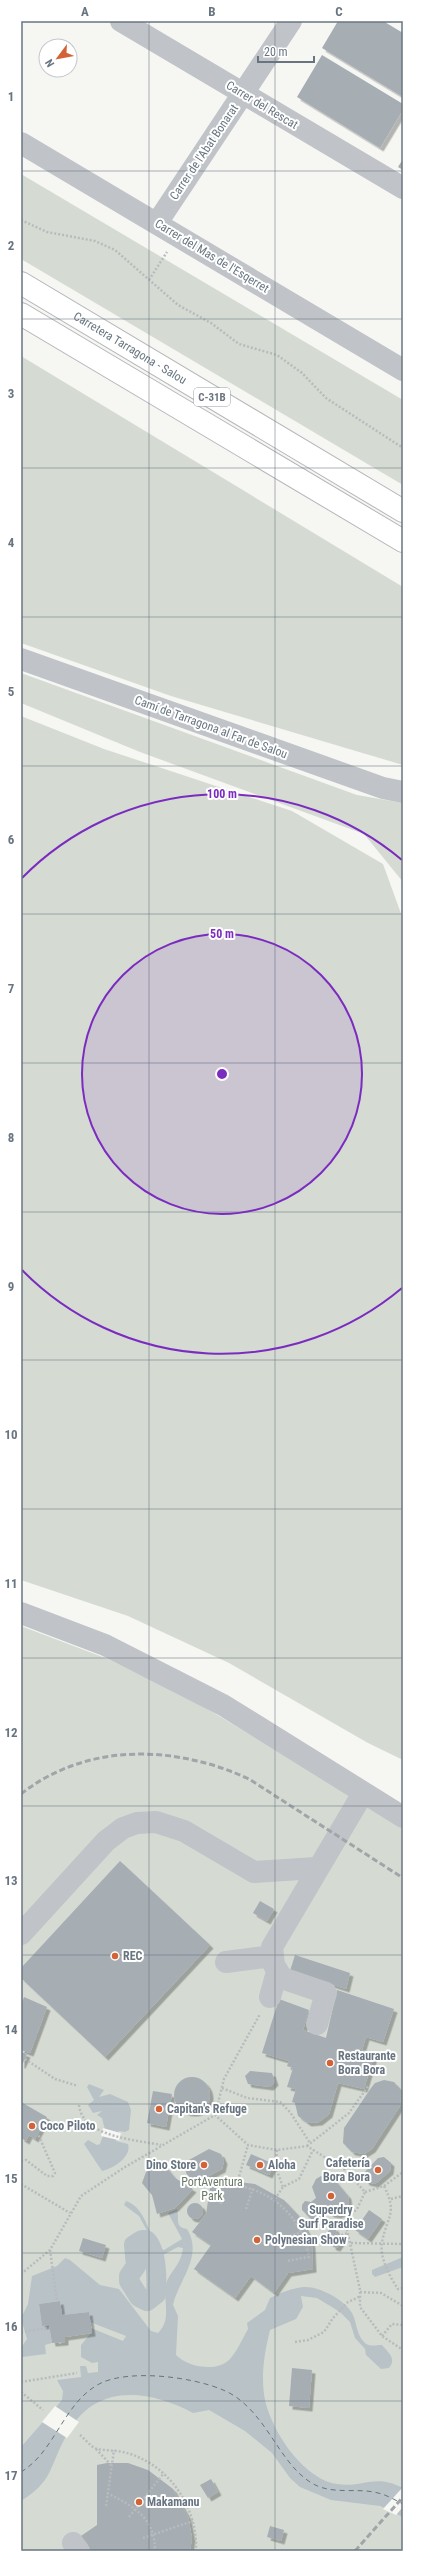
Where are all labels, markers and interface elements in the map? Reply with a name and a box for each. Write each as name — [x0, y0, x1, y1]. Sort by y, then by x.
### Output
text: A — [81, 4, 89, 19]
text: B — [208, 4, 216, 19]
text: C — [335, 4, 343, 19]
north arrow — [38, 38, 78, 78]
scale bar — [258, 38, 314, 64]
text: 20 m — [264, 45, 288, 59]
text: N — [43, 57, 57, 69]
street label: Carrer del Rescat — [224, 78, 301, 132]
text: 1 — [8, 89, 14, 104]
street label: Carrer de l'Abat Bonarat — [167, 101, 241, 202]
street label: Carrer del Mas de l'Esqerret — [152, 216, 272, 296]
text: 2 — [8, 238, 15, 253]
street label: Carretera Tarragona - Salou — [71, 309, 189, 387]
text: 3 — [8, 386, 14, 401]
road number: C-31B — [194, 388, 230, 406]
text: 4 — [8, 535, 15, 550]
text: 5 — [8, 684, 15, 699]
street label: Camí de Tarragona al Far de Salou — [133, 693, 289, 761]
text: 100 m — [207, 787, 237, 801]
text: 6 — [8, 832, 15, 847]
text: 50 m — [210, 927, 234, 941]
text: 7 — [8, 981, 15, 996]
centre of rings — [215, 1067, 229, 1081]
text: 8 — [8, 1130, 14, 1145]
text: 9 — [8, 1279, 14, 1294]
text: 10 — [4, 1427, 18, 1442]
text: 11 — [4, 1576, 18, 1591]
text: 12 — [4, 1725, 18, 1740]
text: 13 — [4, 1873, 18, 1888]
place label: REC — [123, 1949, 143, 1963]
marker: REC — [110, 1951, 120, 1961]
text: 14 — [4, 2022, 18, 2037]
place label: Restaurante Bora Bora — [338, 2049, 396, 2077]
marker: Restaurante Bora Bora — [325, 2058, 335, 2068]
place label: Capitan's Refuge — [167, 2102, 247, 2116]
marker: Capitan's Refuge — [154, 2104, 164, 2114]
place label: Coco Piloto — [40, 2119, 95, 2133]
marker: Coco Piloto — [27, 2121, 37, 2131]
place label: Cafetería Bora Bora — [323, 2156, 370, 2184]
place label: Dino Store — [146, 2158, 196, 2172]
place label: Aloha — [268, 2158, 296, 2172]
marker: Dino Store — [199, 2160, 209, 2170]
marker: Aloha — [255, 2160, 265, 2170]
marker: Cafetería Bora Bora — [373, 2165, 383, 2175]
text: 15 — [4, 2171, 18, 2186]
park label: PortAventura Park — [181, 2175, 243, 2203]
marker: Superdry Surf Paradise — [326, 2191, 336, 2201]
place label: Superdry Surf Paradise — [298, 2203, 364, 2231]
place label: Polynesian Show — [265, 2233, 347, 2247]
marker: Polynesian Show — [252, 2235, 262, 2245]
text: 16 — [4, 2319, 18, 2334]
text: 17 — [4, 2468, 18, 2483]
place label: Makamanu — [147, 2495, 200, 2509]
marker: Makamanu — [134, 2497, 144, 2507]

